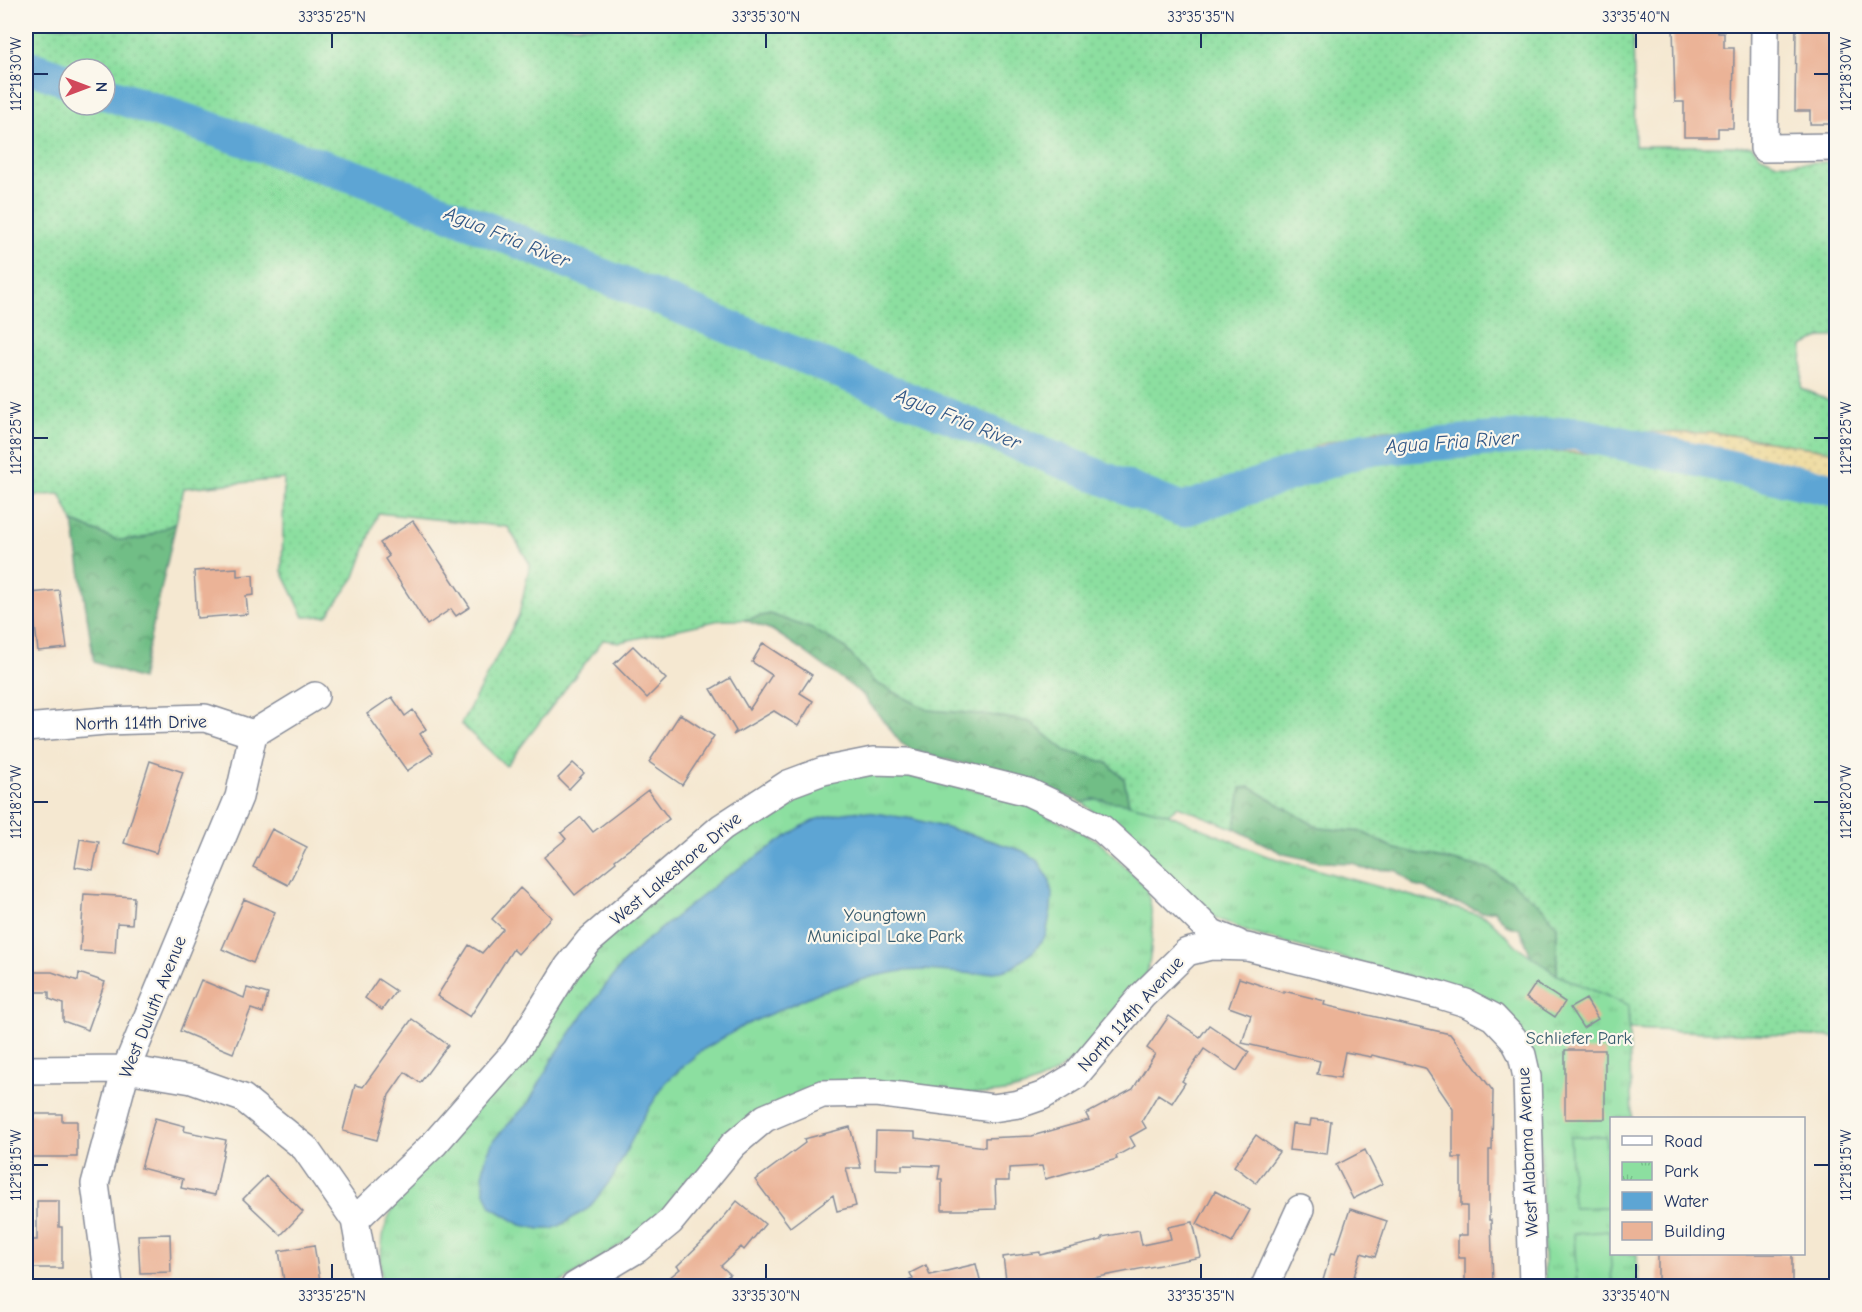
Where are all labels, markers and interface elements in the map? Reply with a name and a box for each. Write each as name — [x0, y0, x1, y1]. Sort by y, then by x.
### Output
text: 33°35'25"N — [298, 8, 366, 26]
text: 33°35'30"N — [732, 8, 800, 26]
text: 33°35'35"N — [1167, 8, 1235, 26]
text: 33°35'40"N — [1602, 8, 1670, 26]
text: 112°18'30"W — [7, 37, 25, 111]
text: 112°18'30"W — [1837, 37, 1855, 111]
north arrow — [57, 57, 117, 117]
text: N — [92, 82, 110, 92]
water label: Agua Fria River — [440, 201, 574, 273]
water label: Agua Fria River — [891, 383, 1025, 455]
text: 112°18'25"W — [7, 401, 25, 475]
text: 112°18'25"W — [1837, 401, 1855, 475]
water label: Agua Fria River — [1384, 426, 1520, 458]
street label: North 114th Drive — [75, 711, 207, 735]
text: 112°18'20"W — [7, 765, 25, 839]
text: 112°18'20"W — [1837, 765, 1855, 839]
street label: West Lakeshore Drive — [606, 808, 746, 930]
park label: Youngtown Municipal Lake Park — [807, 905, 963, 947]
street label: West Duluth Avenue — [115, 933, 191, 1081]
street label: North 114th Avenue — [1074, 952, 1188, 1076]
park label: Schliefer Park — [1526, 1028, 1633, 1049]
street label: West Alabama Avenue — [1513, 1067, 1543, 1237]
legend — [1610, 1117, 1805, 1255]
text: 112°18'15"W — [7, 1129, 25, 1201]
text: 112°18'15"W — [1837, 1129, 1855, 1201]
text: Road — [1664, 1131, 1703, 1152]
text: Park — [1664, 1161, 1699, 1182]
text: Water — [1664, 1191, 1709, 1212]
text: Building — [1664, 1221, 1726, 1242]
text: 33°35'25"N — [298, 1287, 366, 1305]
text: 33°35'30"N — [732, 1287, 800, 1305]
text: 33°35'35"N — [1167, 1287, 1235, 1305]
text: 33°35'40"N — [1602, 1287, 1670, 1305]

